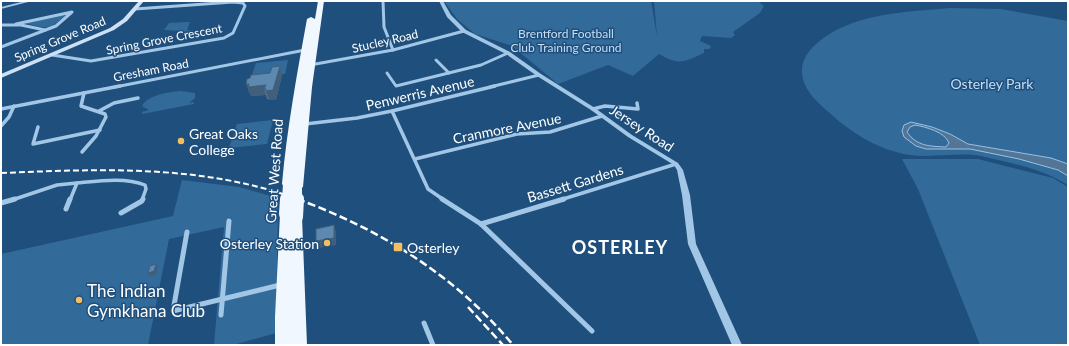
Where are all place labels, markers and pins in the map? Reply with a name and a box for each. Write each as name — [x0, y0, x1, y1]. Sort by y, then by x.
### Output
place label: Great Oaks College — [189, 125, 258, 158]
marker: Great Oaks College — [176, 136, 186, 146]
place label: Osterley Station — [220, 235, 319, 252]
marker: Osterley Station — [322, 238, 332, 248]
place label: Osterley — [407, 239, 460, 256]
marker: Osterley — [392, 241, 404, 253]
place label: The Indian Gymkhana Club — [87, 280, 205, 321]
marker: The Indian Gymkhana Club — [74, 295, 84, 305]

